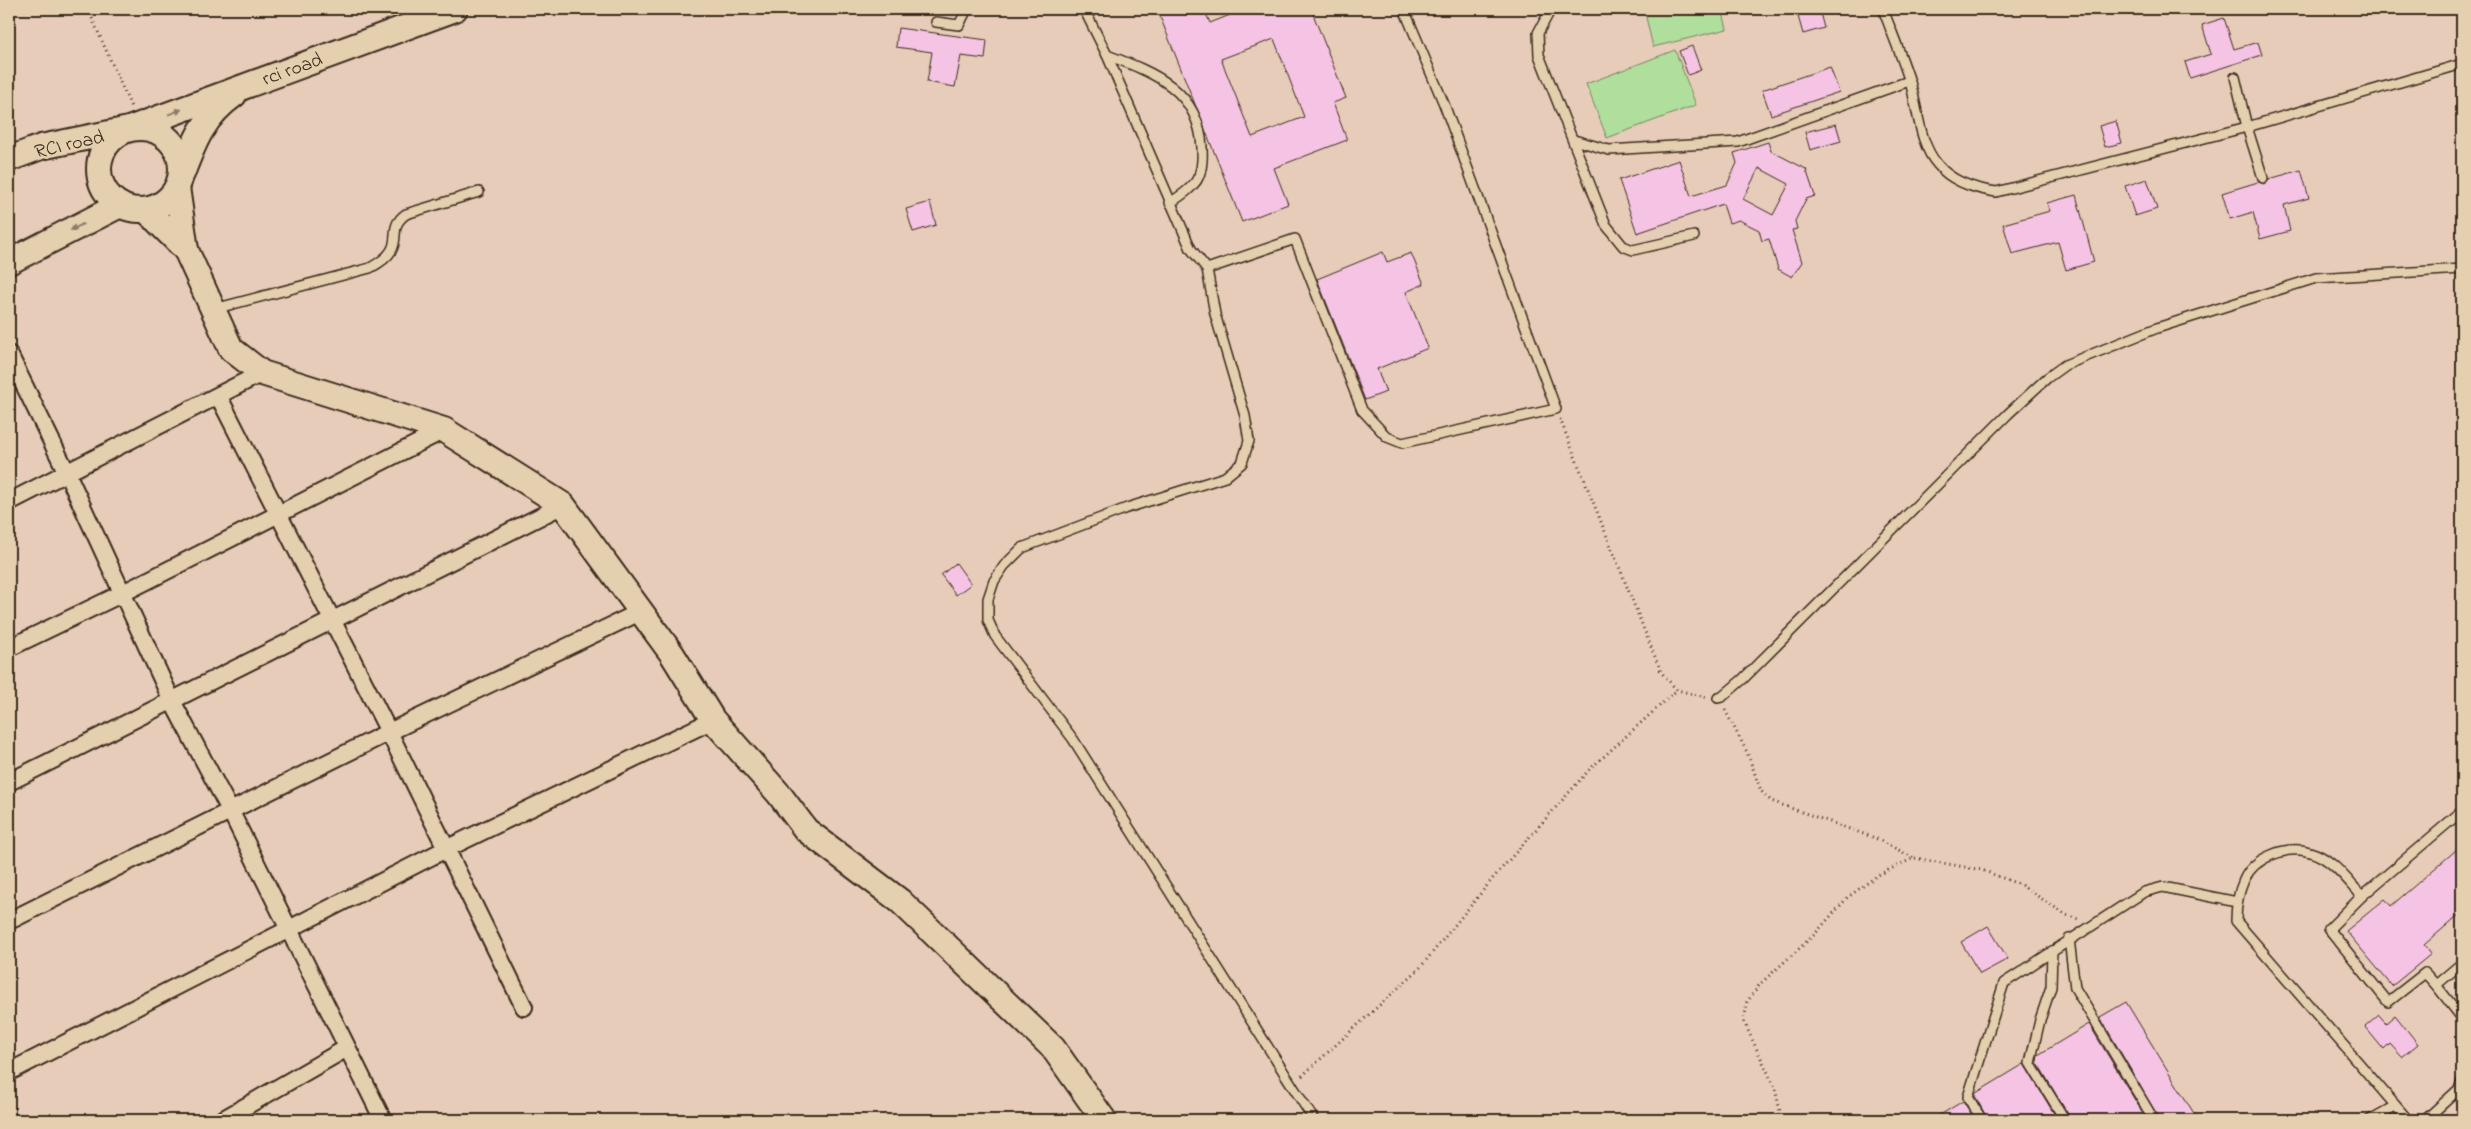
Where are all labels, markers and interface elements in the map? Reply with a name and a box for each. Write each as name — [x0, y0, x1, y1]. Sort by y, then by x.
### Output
street label: rci road — [259, 46, 327, 95]
one-way arrow — [168, 108, 183, 116]
street label: RCI road — [32, 123, 107, 168]
one-way arrow — [69, 223, 84, 231]

